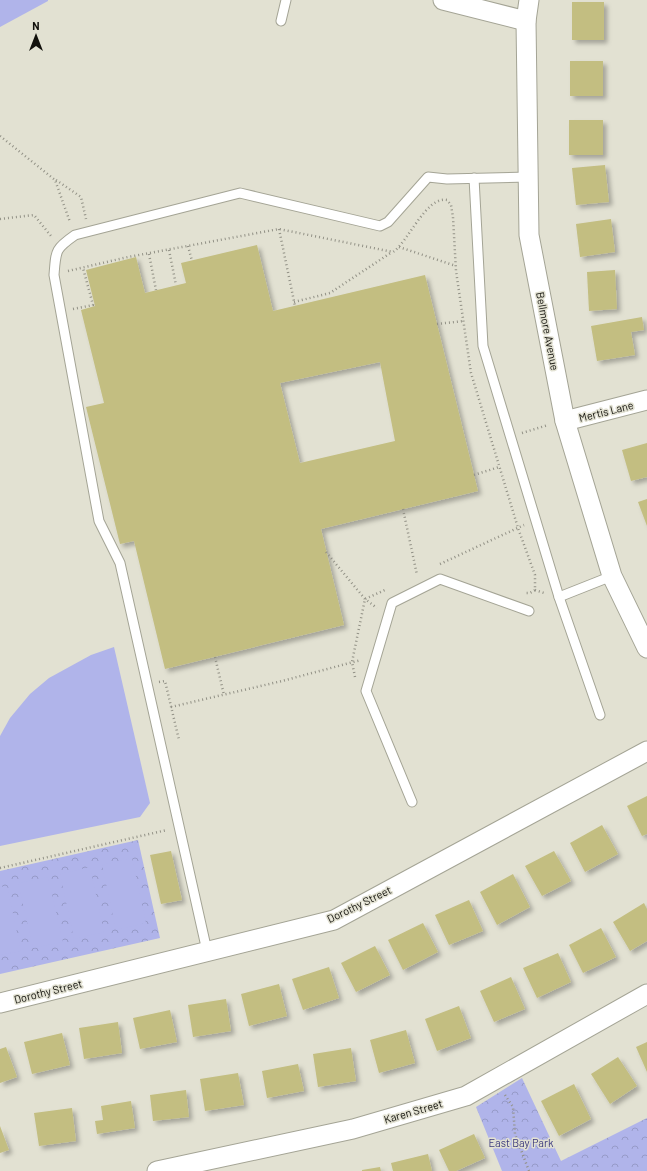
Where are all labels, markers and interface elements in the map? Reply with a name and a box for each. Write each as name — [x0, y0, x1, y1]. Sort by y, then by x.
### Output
north arrow — [16, 16, 56, 56]
text: N — [32, 19, 40, 32]
street label: Bellmore Avenue — [534, 291, 562, 372]
street label: Mertis Lane — [577, 398, 635, 424]
street label: Dorothy Street — [325, 883, 393, 925]
street label: Dorothy Street — [13, 976, 83, 1006]
street label: Karen Street — [382, 1096, 444, 1126]
park label: East Bay Park — [488, 1136, 554, 1149]

